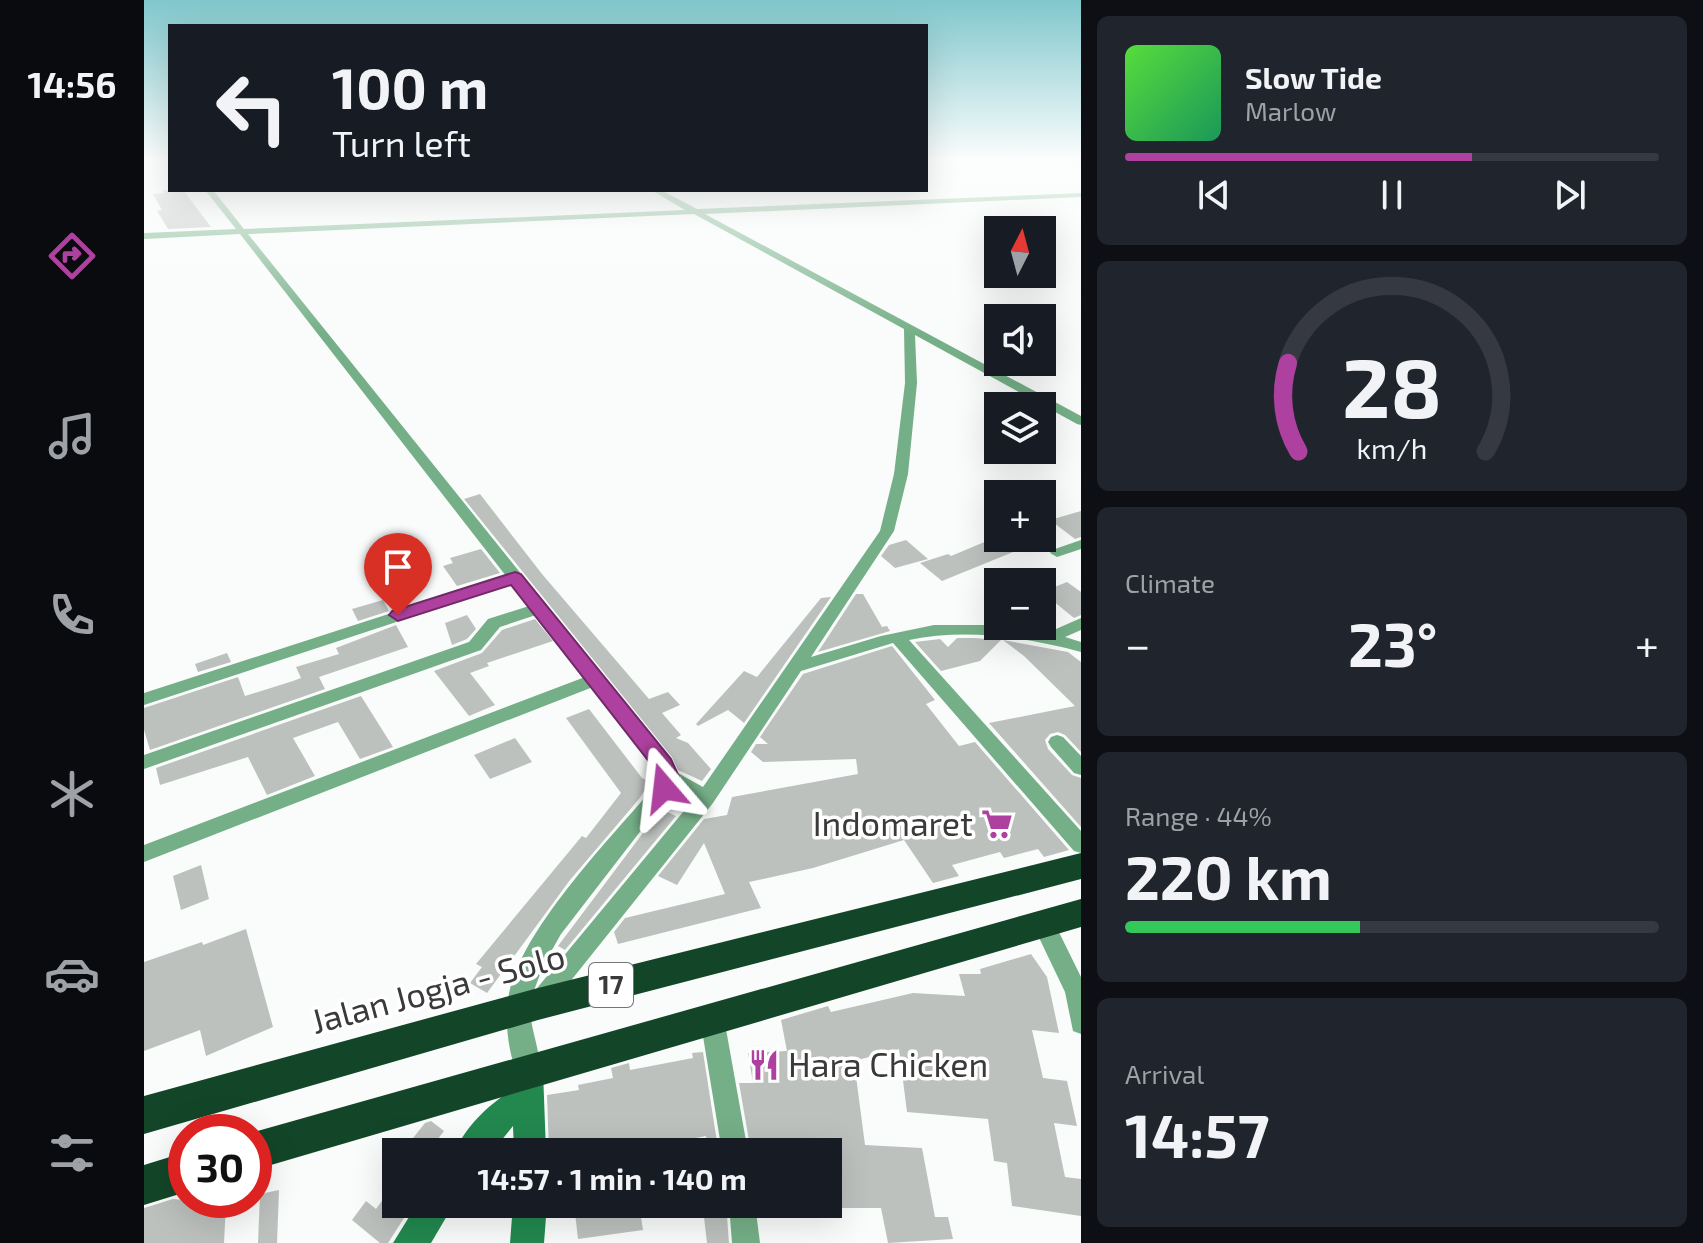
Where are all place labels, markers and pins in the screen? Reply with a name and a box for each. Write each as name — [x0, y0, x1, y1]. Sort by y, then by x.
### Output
pin — [364, 533, 432, 615]
place label: Indomaret — [813, 802, 973, 843]
supermarket icon: Indomaret — [980, 807, 1014, 841]
place label: Hara Chicken — [788, 1043, 988, 1084]
restaurant icon: Hara Chicken — [747, 1048, 781, 1082]

